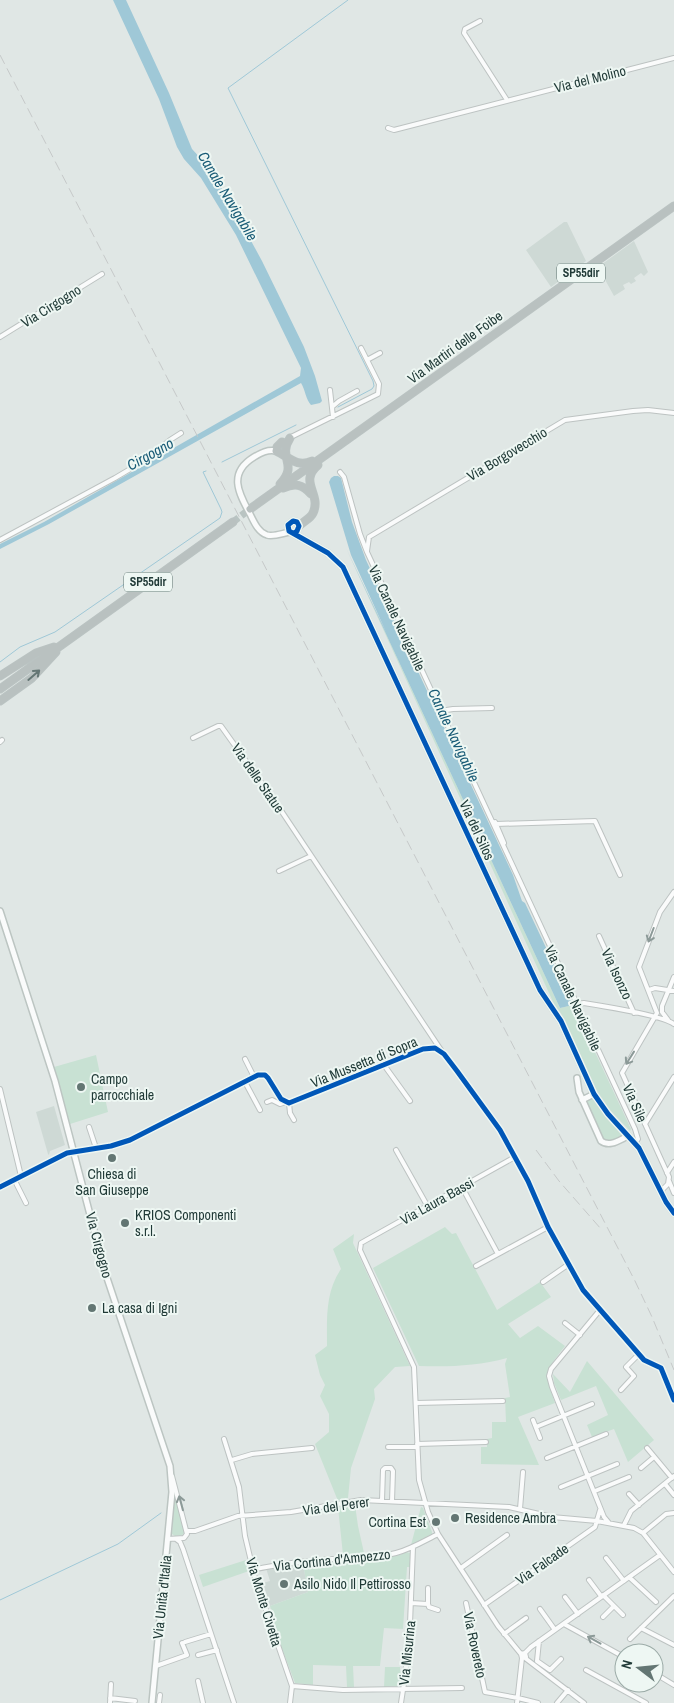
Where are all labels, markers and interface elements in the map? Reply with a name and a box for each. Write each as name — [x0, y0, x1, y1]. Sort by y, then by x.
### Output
street label: Via del Molino — [552, 61, 628, 97]
water label: Canale Navigabile — [193, 147, 263, 245]
road number: SP55dir — [557, 264, 605, 282]
street label: Via Cirgogno — [18, 280, 84, 332]
street label: Via Martiri delle Foibe — [404, 307, 506, 387]
street label: Via Borgovecchio — [464, 423, 550, 485]
water label: Cirgogno — [123, 432, 177, 475]
street label: Via Canale Navigabile — [365, 562, 429, 674]
road number: SP55dir — [124, 572, 172, 592]
one-way arrow — [28, 669, 41, 681]
water label: Canale Navigabile — [423, 685, 485, 785]
street label: Via delle Statue — [227, 740, 289, 816]
street label: Via del Silos — [455, 797, 499, 863]
one-way arrow — [646, 927, 655, 942]
street label: Via Canale Navigabile — [541, 942, 605, 1054]
street label: Via Isonzo — [597, 946, 637, 1002]
street label: Via Mussetta di Sopra — [308, 1032, 421, 1092]
one-way arrow — [624, 1051, 634, 1065]
place label: Campo parrocchiale — [91, 1070, 154, 1104]
marker: Campo parrocchiale — [75, 1081, 87, 1093]
street label: Via Sile — [619, 1081, 651, 1125]
marker: Chiesa di San Giuseppe — [106, 1152, 118, 1164]
place label: Chiesa di San Giuseppe — [75, 1165, 149, 1199]
street label: Via Laura Bassi — [397, 1173, 477, 1229]
place label: KRIOS Componenti s.r.l. — [135, 1206, 236, 1240]
street label: Via Cirgogno — [82, 1210, 116, 1280]
marker: KRIOS Componenti s.r.l. — [119, 1217, 131, 1229]
place label: La casa di Igni — [102, 1299, 177, 1317]
marker: La casa di Igni — [86, 1302, 98, 1314]
street label: Via del Perer — [302, 1492, 371, 1520]
one-way arrow — [175, 1496, 185, 1512]
place label: Residence Ambra — [465, 1509, 557, 1527]
marker: Residence Ambra — [449, 1512, 461, 1524]
place label: Cortina Est — [369, 1513, 426, 1531]
marker: Cortina Est — [430, 1516, 442, 1528]
street label: Via Falcade — [512, 1539, 572, 1589]
street label: Via Cortina d'Ampezzo — [273, 1545, 391, 1575]
street label: Via Unità d'Italia — [149, 1554, 175, 1640]
street label: Via Monte Civetta — [242, 1556, 286, 1649]
place label: Asilo Nido Il Pettirosso — [293, 1575, 411, 1593]
marker: Asilo Nido Il Pettirosso — [278, 1578, 290, 1590]
street label: Via Rovereto — [459, 1610, 491, 1680]
street label: Via Misurina — [395, 1619, 419, 1686]
one-way arrow — [587, 1635, 602, 1644]
north arrow — [614, 1643, 664, 1693]
text: N — [617, 1658, 636, 1671]

